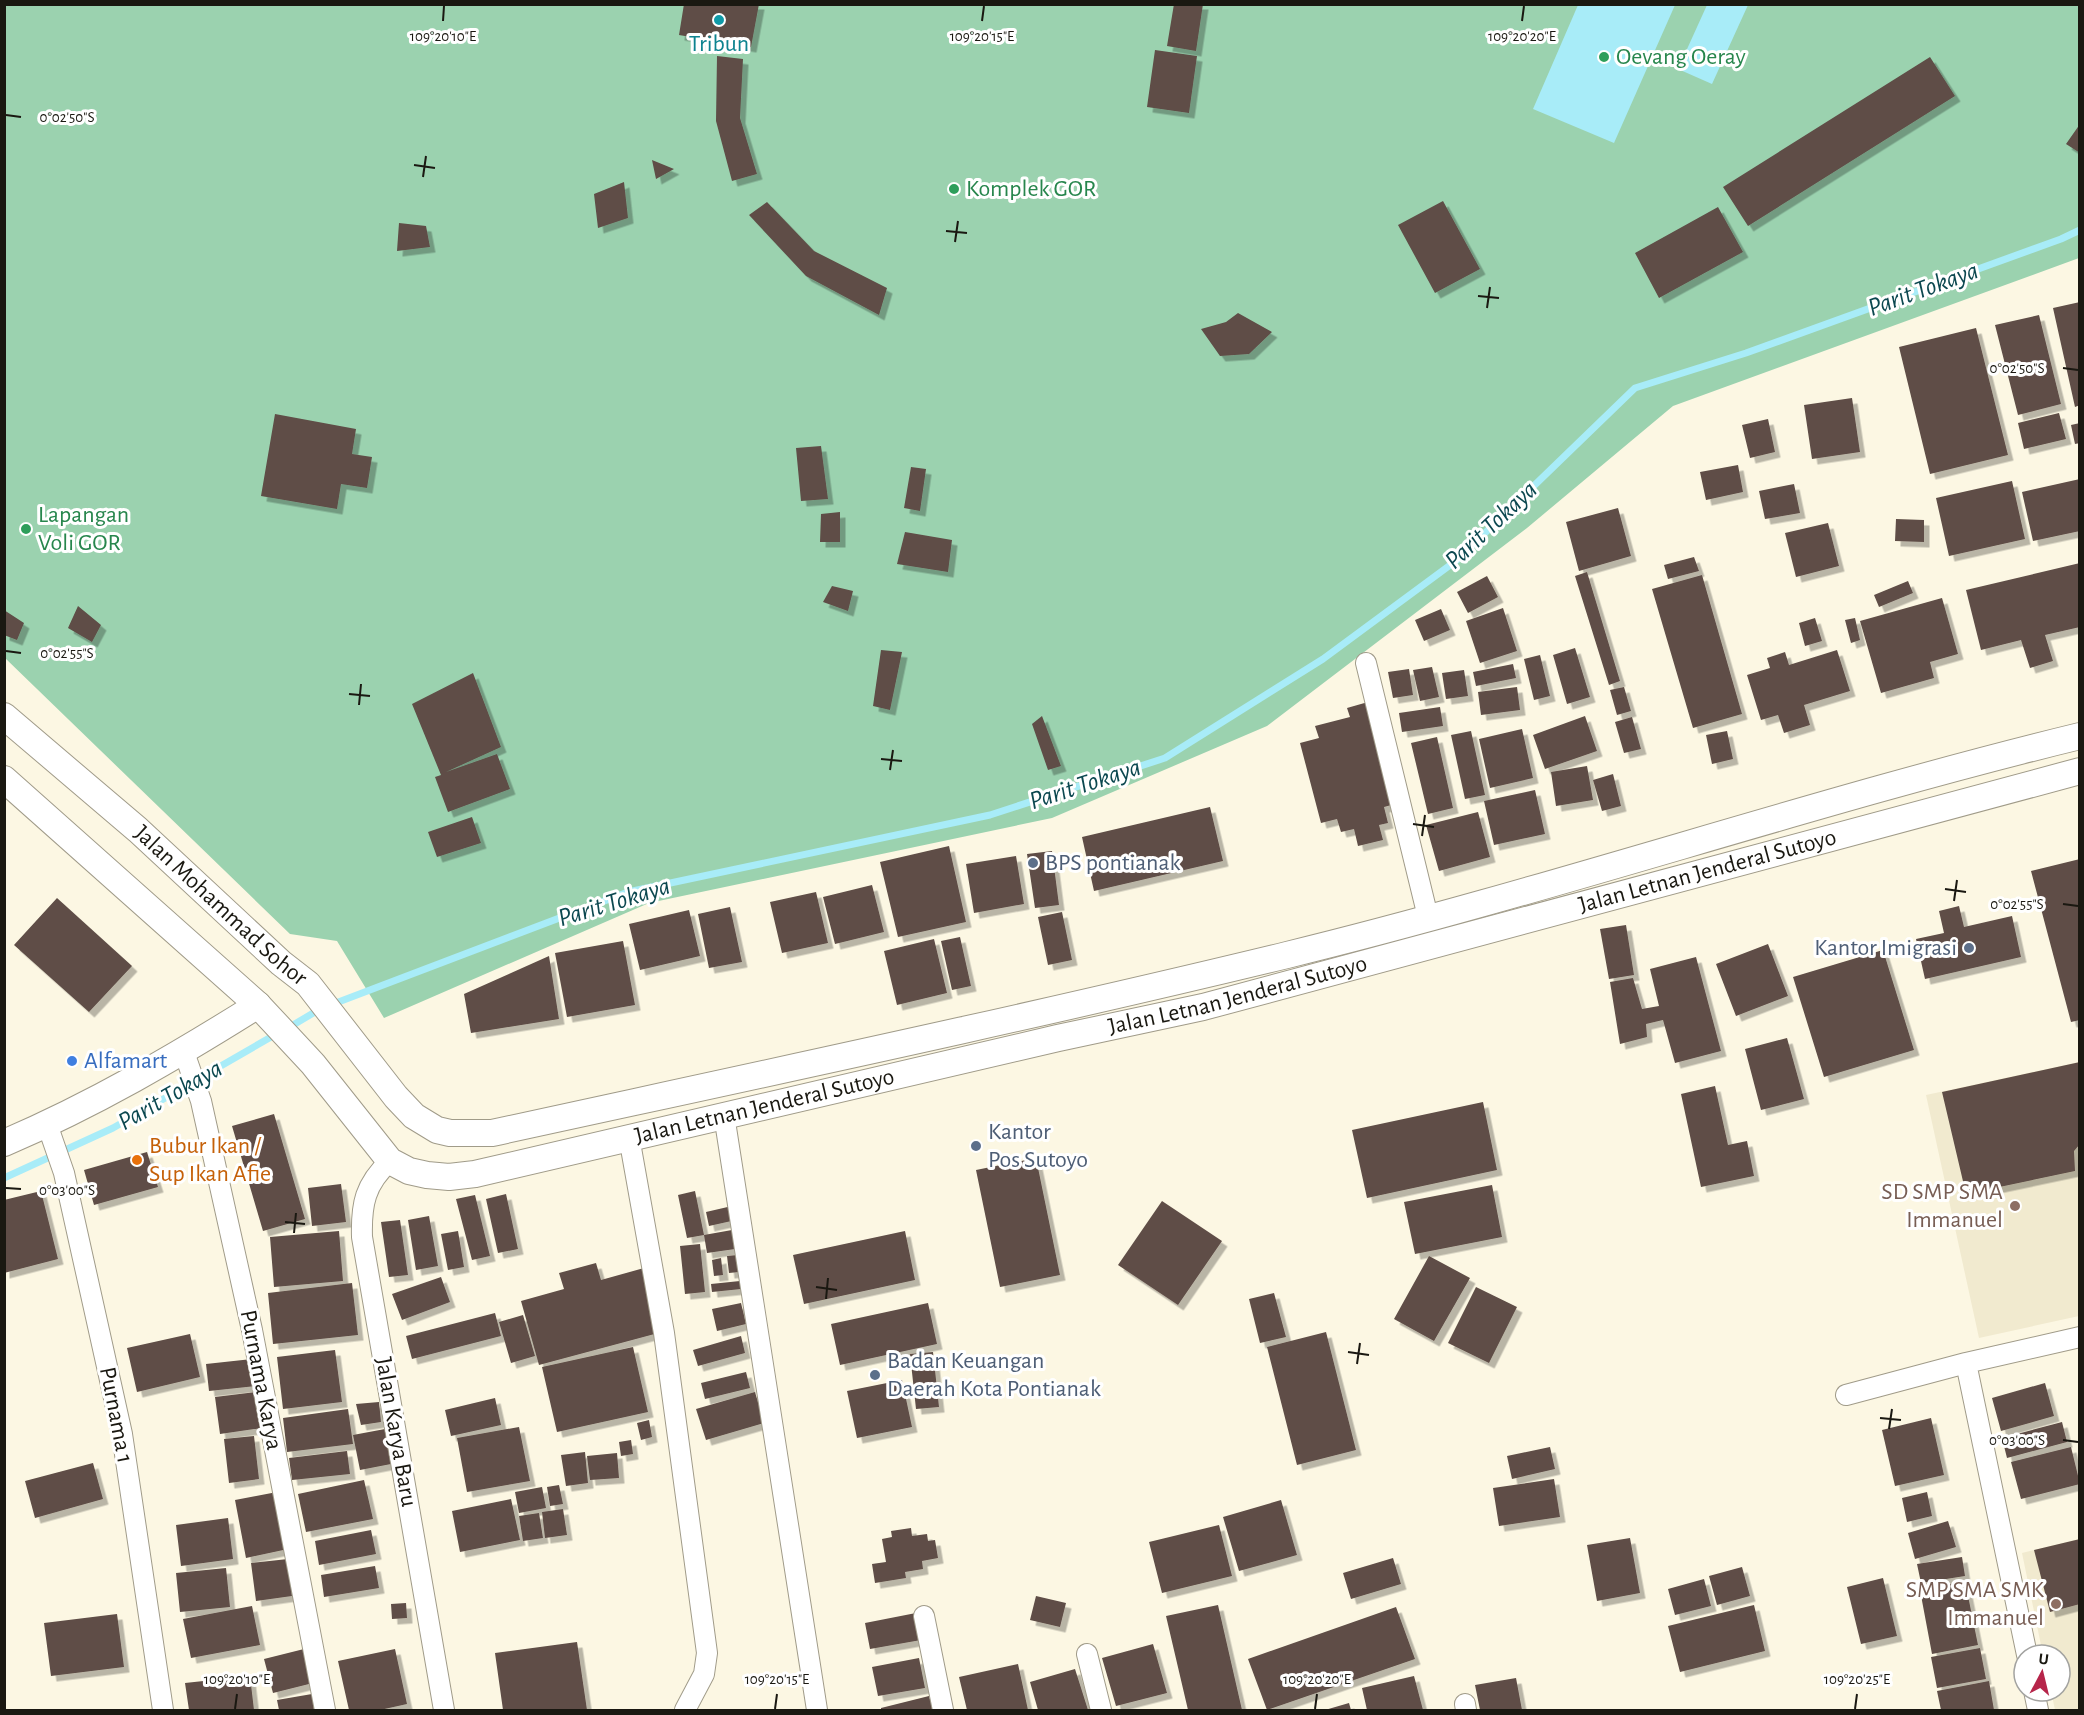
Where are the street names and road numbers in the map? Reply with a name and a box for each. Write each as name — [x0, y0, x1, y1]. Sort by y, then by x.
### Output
street label: Jalan Mohammad Sohor — [130, 821, 312, 991]
street label: Jalan Letnan Jenderal Sutoyo — [1576, 825, 1839, 917]
street label: Jalan Letnan Jenderal Sutoyo — [1106, 951, 1370, 1039]
street label: Jalan Letnan Jenderal Sutoyo — [632, 1065, 897, 1148]
street label: Purnama Karya — [236, 1308, 286, 1452]
street label: Jalan Karya Baru — [371, 1355, 421, 1509]
street label: Purnama 1 — [95, 1365, 137, 1465]

